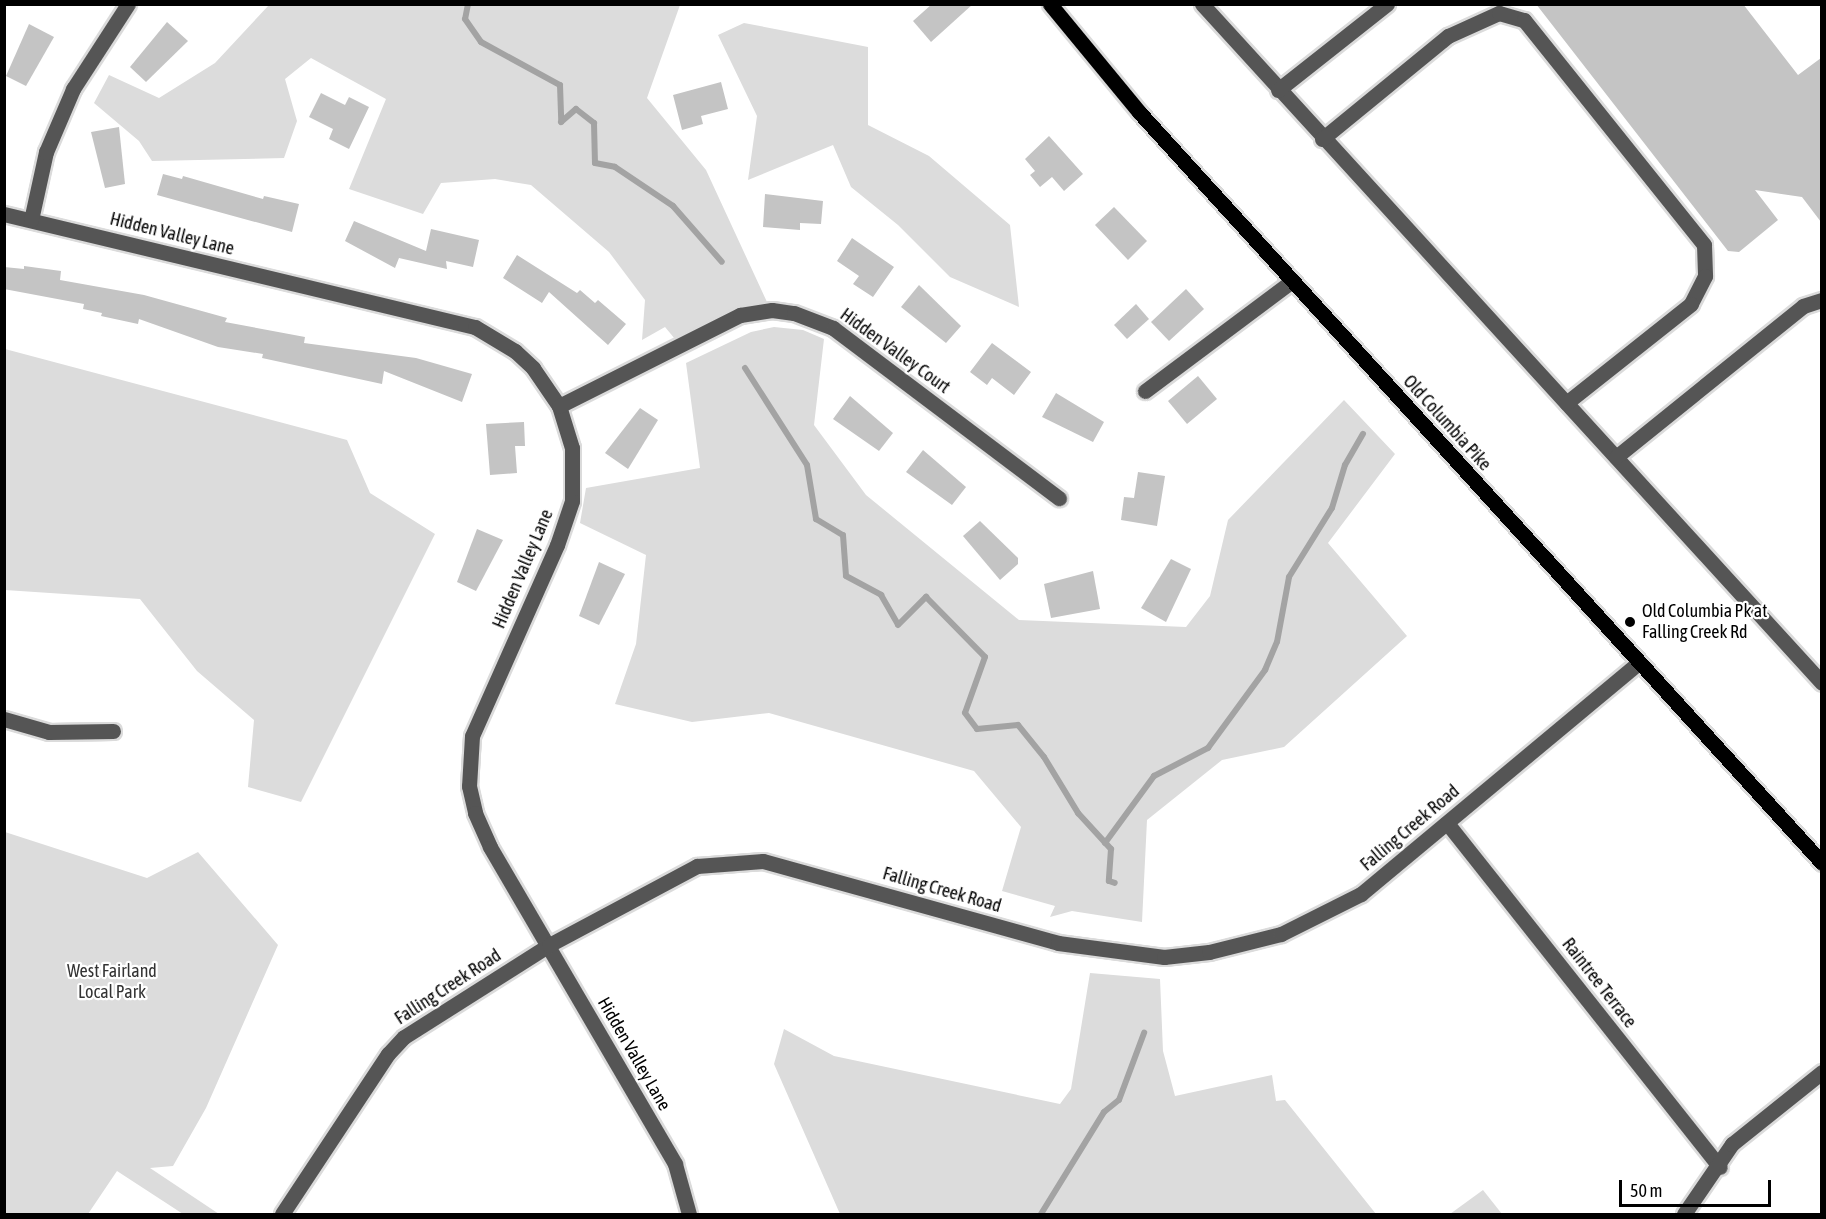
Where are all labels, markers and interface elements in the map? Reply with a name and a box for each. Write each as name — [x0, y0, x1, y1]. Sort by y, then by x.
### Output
street label: Hidden Valley Lane — [108, 208, 236, 260]
street label: Hidden Valley Court — [836, 304, 954, 398]
street label: Old Columbia Pike — [1399, 371, 1495, 475]
street label: Hidden Valley Lane — [488, 506, 558, 632]
place label: Old Columbia Pk at Falling Creek Rd — [1642, 601, 1767, 644]
marker: Old Columbia Pk at Falling Creek Rd — [1623, 615, 1637, 629]
street label: Falling Creek Road — [1356, 780, 1464, 876]
street label: Falling Creek Road — [880, 863, 1004, 917]
street label: Raintree Terrace — [1557, 934, 1641, 1032]
street label: Falling Creek Road — [391, 945, 505, 1029]
park label: West Fairland Local Park — [67, 961, 157, 1004]
street label: Hidden Valley Lane — [593, 994, 675, 1114]
scale bar — [1622, 1168, 1774, 1206]
text: 50 m — [1630, 1180, 1662, 1201]

